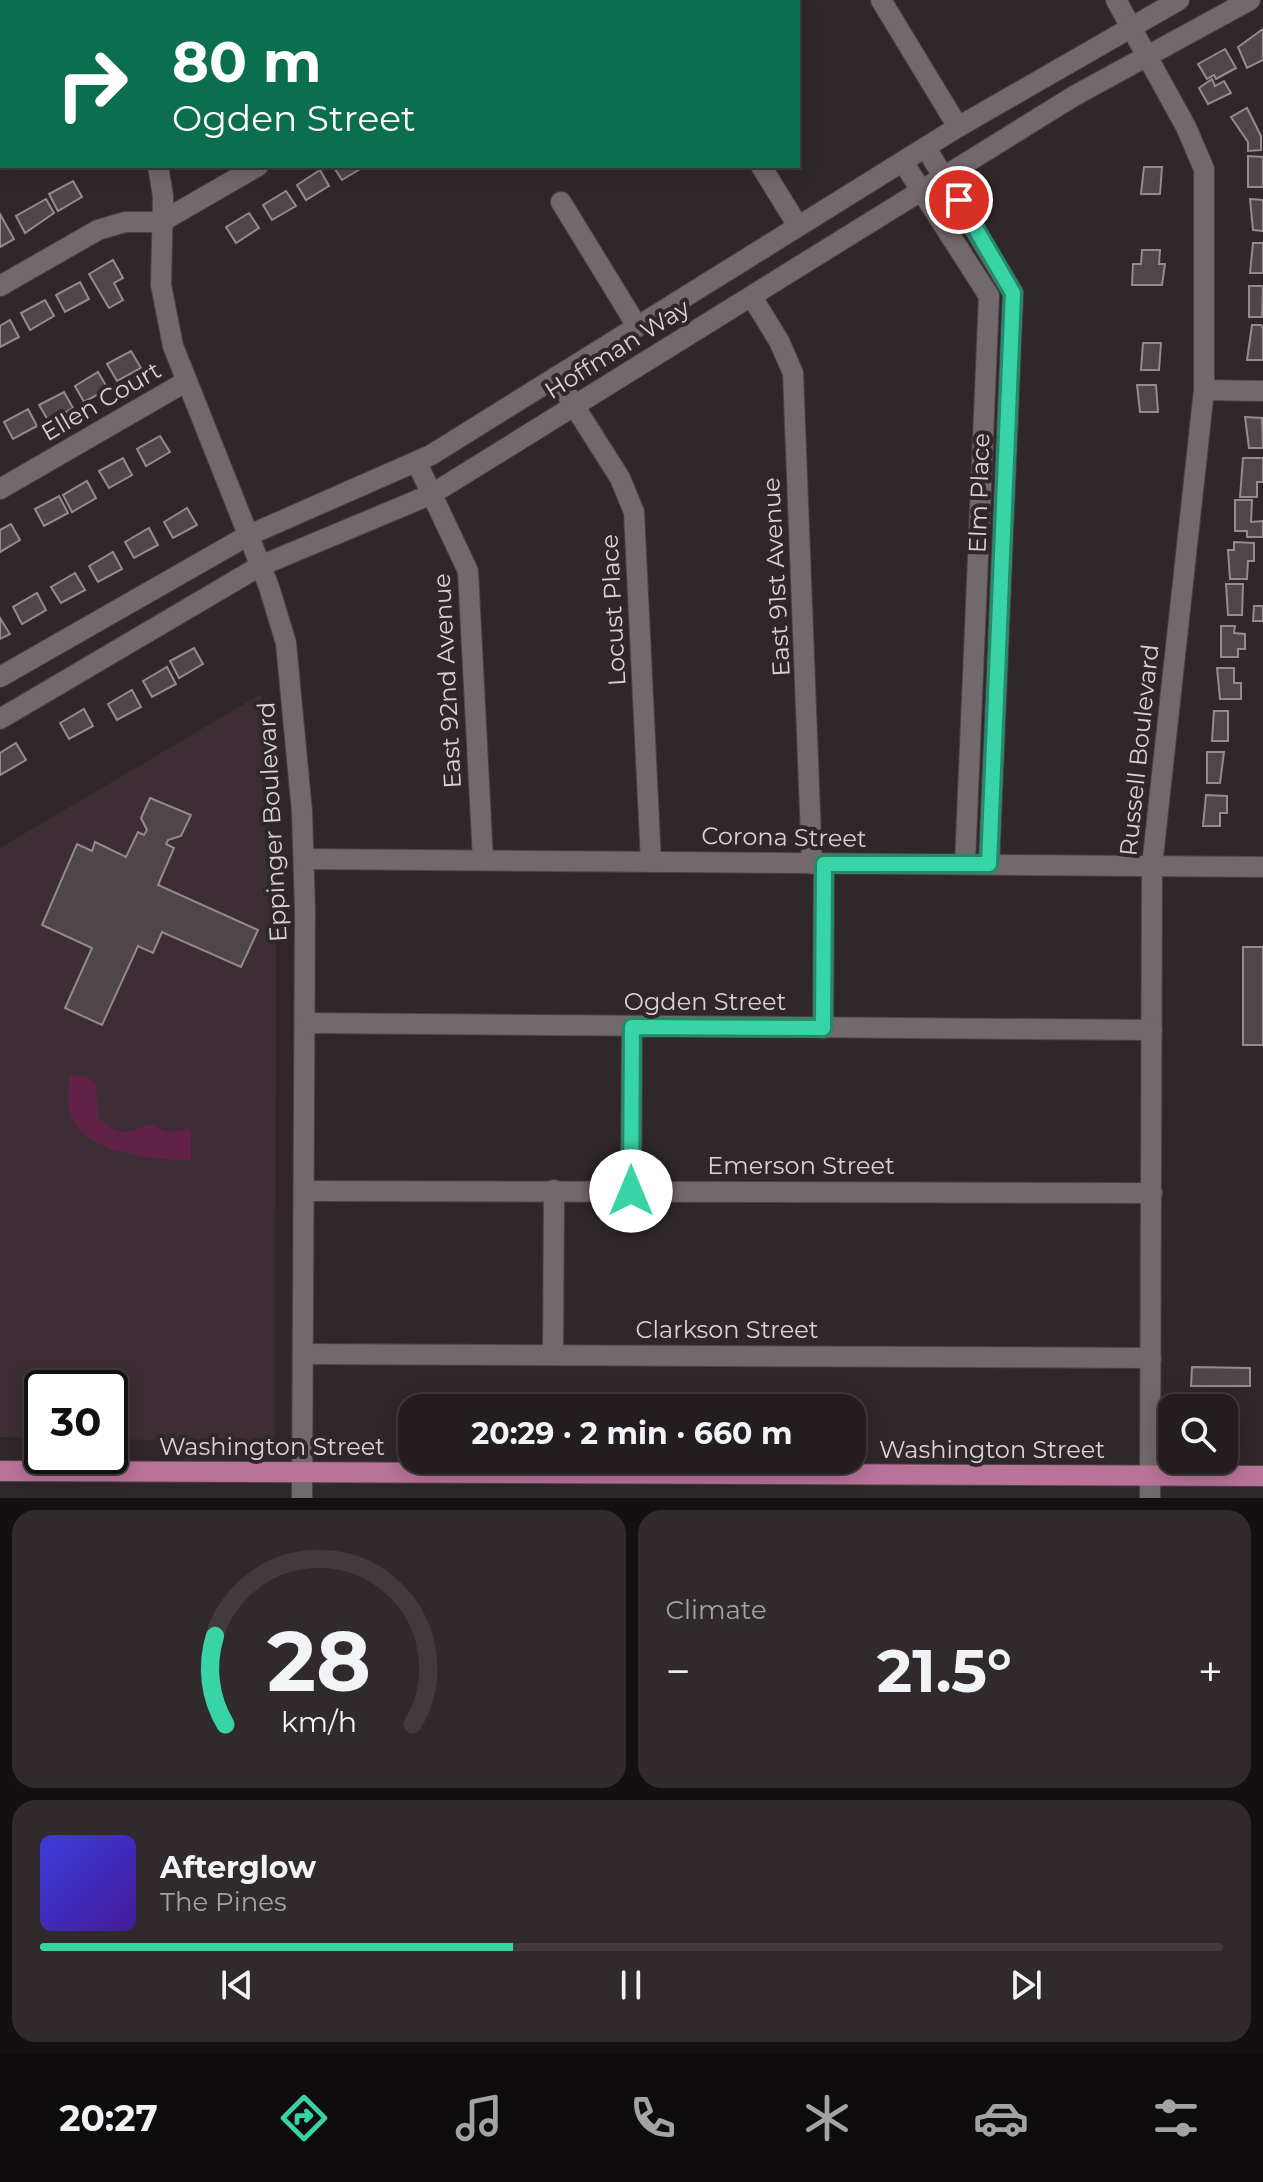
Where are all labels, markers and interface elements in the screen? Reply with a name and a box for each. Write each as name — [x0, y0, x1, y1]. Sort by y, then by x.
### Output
text: 80 m — [172, 28, 322, 96]
icon: right — [40, 32, 144, 136]
text: Ogden Street — [172, 96, 416, 140]
pin — [925, 166, 993, 234]
icon: arrive — [937, 178, 981, 222]
street label: Hoffman Way — [539, 293, 695, 405]
street label: Ellen Court — [36, 355, 166, 447]
street label: Elm Place — [962, 433, 996, 553]
street label: East 91st Avenue — [756, 477, 796, 677]
street label: Locust Place — [595, 533, 631, 687]
street label: East 92nd Avenue — [427, 573, 467, 789]
street label: Russell Boulevard — [1113, 643, 1165, 857]
street label: Eppinger Boulevard — [251, 701, 293, 943]
street label: Corona Street — [701, 821, 867, 853]
street label: Ogden Street — [624, 987, 786, 1016]
position arrow — [589, 1149, 673, 1233]
street label: Emerson Street — [707, 1151, 895, 1180]
street label: Clarkson Street — [636, 1315, 819, 1344]
speed limit sign: 30 — [24, 1370, 128, 1474]
map controls — [1158, 1394, 1238, 1474]
button: search — [1158, 1394, 1238, 1474]
text: 20:29 · 2 min · 660 m — [472, 1415, 792, 1452]
street label: Washington Street — [159, 1432, 385, 1461]
street label: Washington Street — [879, 1435, 1105, 1464]
text: Climate — [666, 1594, 767, 1626]
text: 28 — [267, 1610, 371, 1712]
text: 21.5° — [877, 1634, 1012, 1707]
text: − — [666, 1644, 691, 1698]
text: + — [1198, 1644, 1223, 1698]
text: km/h — [281, 1704, 357, 1739]
text: Afterglow — [160, 1849, 316, 1886]
text: The Pines — [160, 1886, 287, 1918]
icon: previous — [215, 1963, 259, 2007]
icon: pause — [609, 1963, 653, 2007]
icon: next — [1004, 1963, 1048, 2007]
icon: directions — [276, 2090, 332, 2146]
icon: music — [451, 2090, 507, 2146]
icon: phone — [625, 2090, 681, 2146]
icon: climate — [799, 2090, 855, 2146]
icon: car — [973, 2090, 1029, 2146]
icon: filters — [1148, 2090, 1204, 2146]
text: 20:27 — [59, 2096, 158, 2140]

